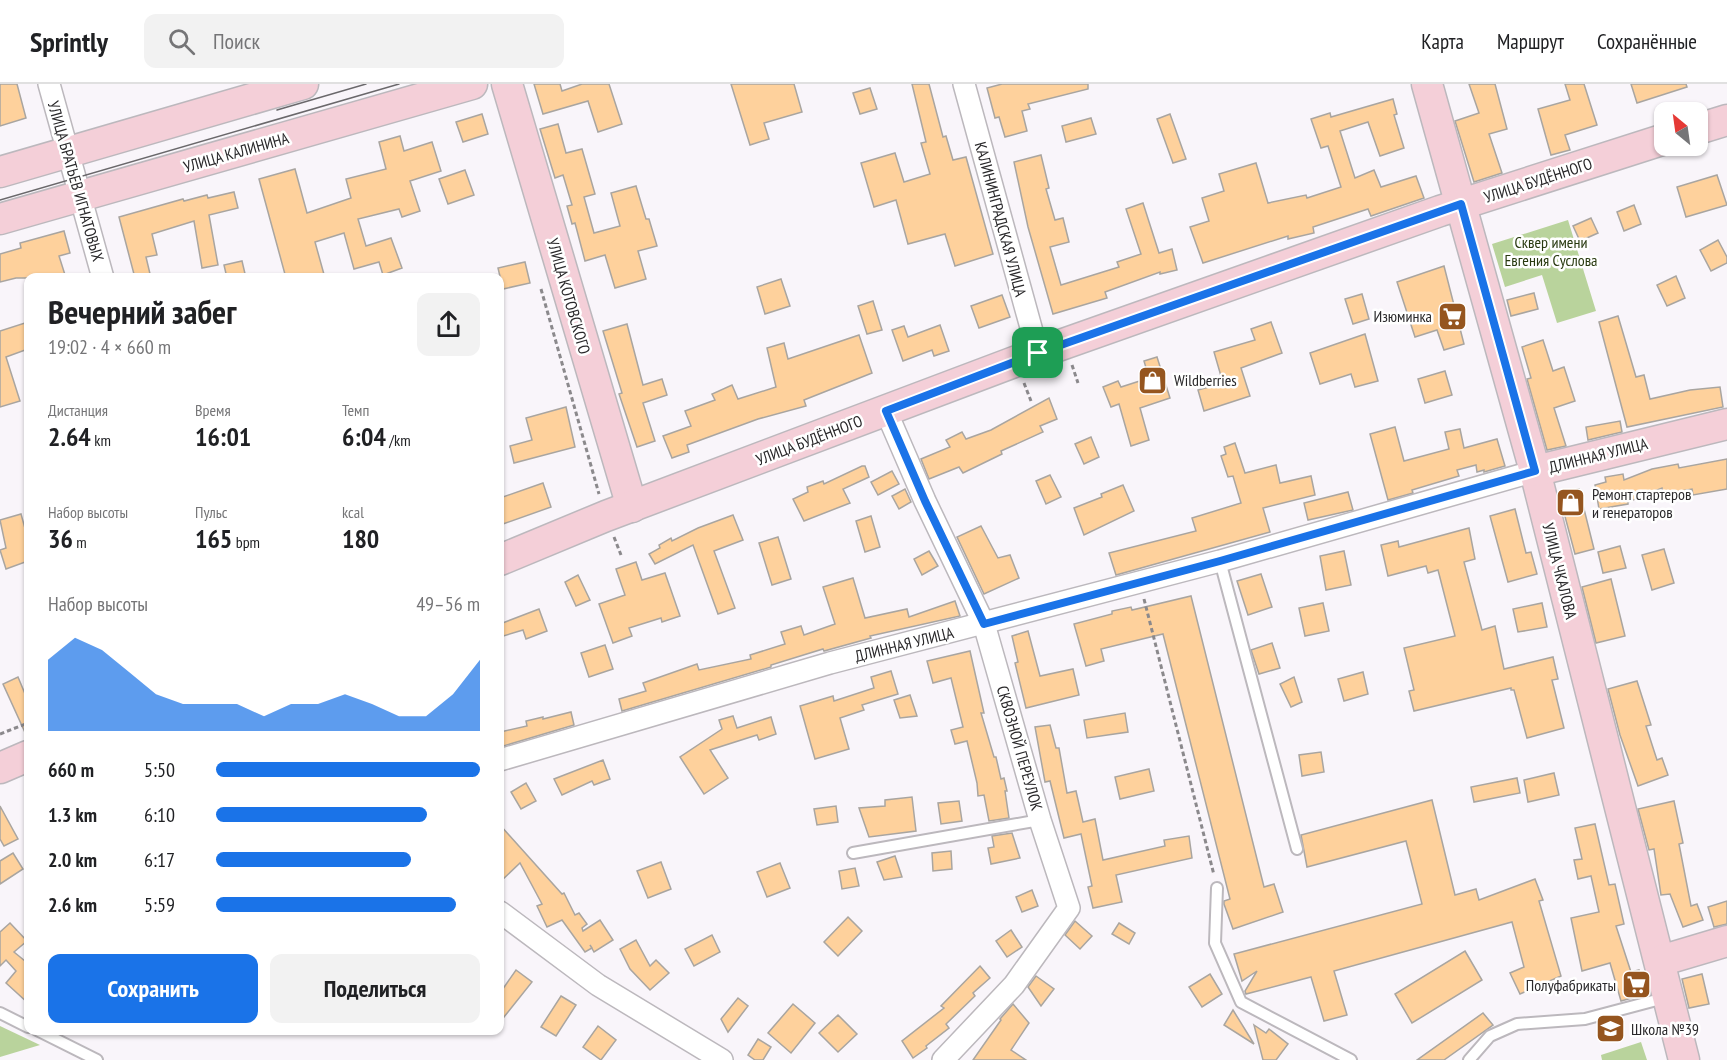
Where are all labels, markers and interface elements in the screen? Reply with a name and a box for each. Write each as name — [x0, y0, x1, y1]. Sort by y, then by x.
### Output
search box — [144, 14, 564, 68]
text: Sprintly — [30, 23, 108, 60]
icon: search — [165, 25, 198, 58]
text: Поиск — [213, 27, 260, 55]
text: Карта — [1421, 28, 1464, 55]
text: Маршрут — [1497, 28, 1564, 55]
text: Сохранённые — [1597, 28, 1697, 55]
street label: УЛИЦА БРАТЬЕВ ИГНАТОВЫХ — [44, 99, 108, 263]
north arrow — [1654, 102, 1708, 156]
map controls — [1654, 102, 1708, 156]
street label: УЛИЦА КАЛИНИНА — [181, 127, 291, 177]
street label: КАЛИНИНГРАДСКАЯ УЛИЦА — [971, 140, 1031, 299]
street label: УЛИЦА БУДЁННОГО — [1481, 153, 1595, 207]
park label: Сквер имени Евгения Суслова — [1504, 232, 1598, 270]
street label: УЛИЦА КОТОВСКОГО — [543, 236, 595, 356]
text: Вечерний забег — [48, 290, 236, 333]
button: share — [417, 293, 480, 356]
supermarket icon: Изюминка — [1437, 300, 1469, 332]
place label: Изюминка — [1373, 306, 1432, 326]
pin — [1012, 327, 1063, 378]
text: 19:02 · 4 × 660 m — [48, 334, 171, 360]
icon: arrive — [1021, 336, 1054, 369]
shop icon: Wildberries — [1137, 364, 1169, 396]
place label: Wildberries — [1174, 370, 1237, 390]
text: Дистанция — [48, 400, 108, 420]
text: Время — [195, 400, 231, 420]
text: Темп — [342, 400, 369, 420]
street label: УЛИЦА БУДЁННОГО — [753, 410, 865, 469]
text: 2.64 — [48, 420, 91, 453]
text: 16:01 — [195, 420, 251, 453]
text: 6:04 — [342, 420, 386, 453]
text: km — [91, 430, 111, 450]
text: /km — [386, 430, 411, 450]
street label: ДЛИННАЯ УЛИЦА — [1547, 433, 1650, 477]
place label: Ремонт стартеров и генераторов — [1592, 484, 1691, 522]
shop icon: Ремонт стартеров и генераторов — [1555, 487, 1587, 519]
text: Набор высоты — [48, 502, 128, 522]
text: Пульс — [195, 502, 227, 522]
text: kcal — [342, 502, 364, 522]
street label: УЛИЦА ЧКАЛОВА — [1538, 521, 1582, 621]
text: 36 — [48, 522, 73, 555]
text: 165 — [195, 522, 232, 555]
text: 180 — [342, 522, 379, 555]
text: m — [73, 532, 87, 552]
text: bpm — [232, 532, 260, 552]
text: Набор высоты — [48, 591, 148, 617]
text: 49–56 m — [416, 591, 480, 617]
street label: ДЛИННАЯ УЛИЦА — [853, 622, 956, 666]
street label: СКВОЗНОЙ ПЕРЕУЛОК — [993, 683, 1047, 813]
text: 660 m — [48, 757, 94, 783]
text: 5:50 — [144, 757, 175, 783]
text: 1.3 km — [48, 802, 97, 828]
text: 6:10 — [144, 802, 175, 828]
text: 2.0 km — [48, 847, 97, 873]
text: 6:17 — [144, 847, 175, 873]
text: 2.6 km — [48, 892, 97, 918]
text: 5:59 — [144, 892, 175, 918]
button: Сохранить — [48, 954, 258, 1023]
button: Поделиться — [270, 954, 480, 1023]
supermarket icon: Полуфабрикаты — [1621, 969, 1653, 1001]
place label: Полуфабрикаты — [1526, 975, 1616, 995]
school or university icon: Школа №39 — [1594, 1013, 1626, 1045]
place label: Школа №39 — [1631, 1019, 1699, 1039]

